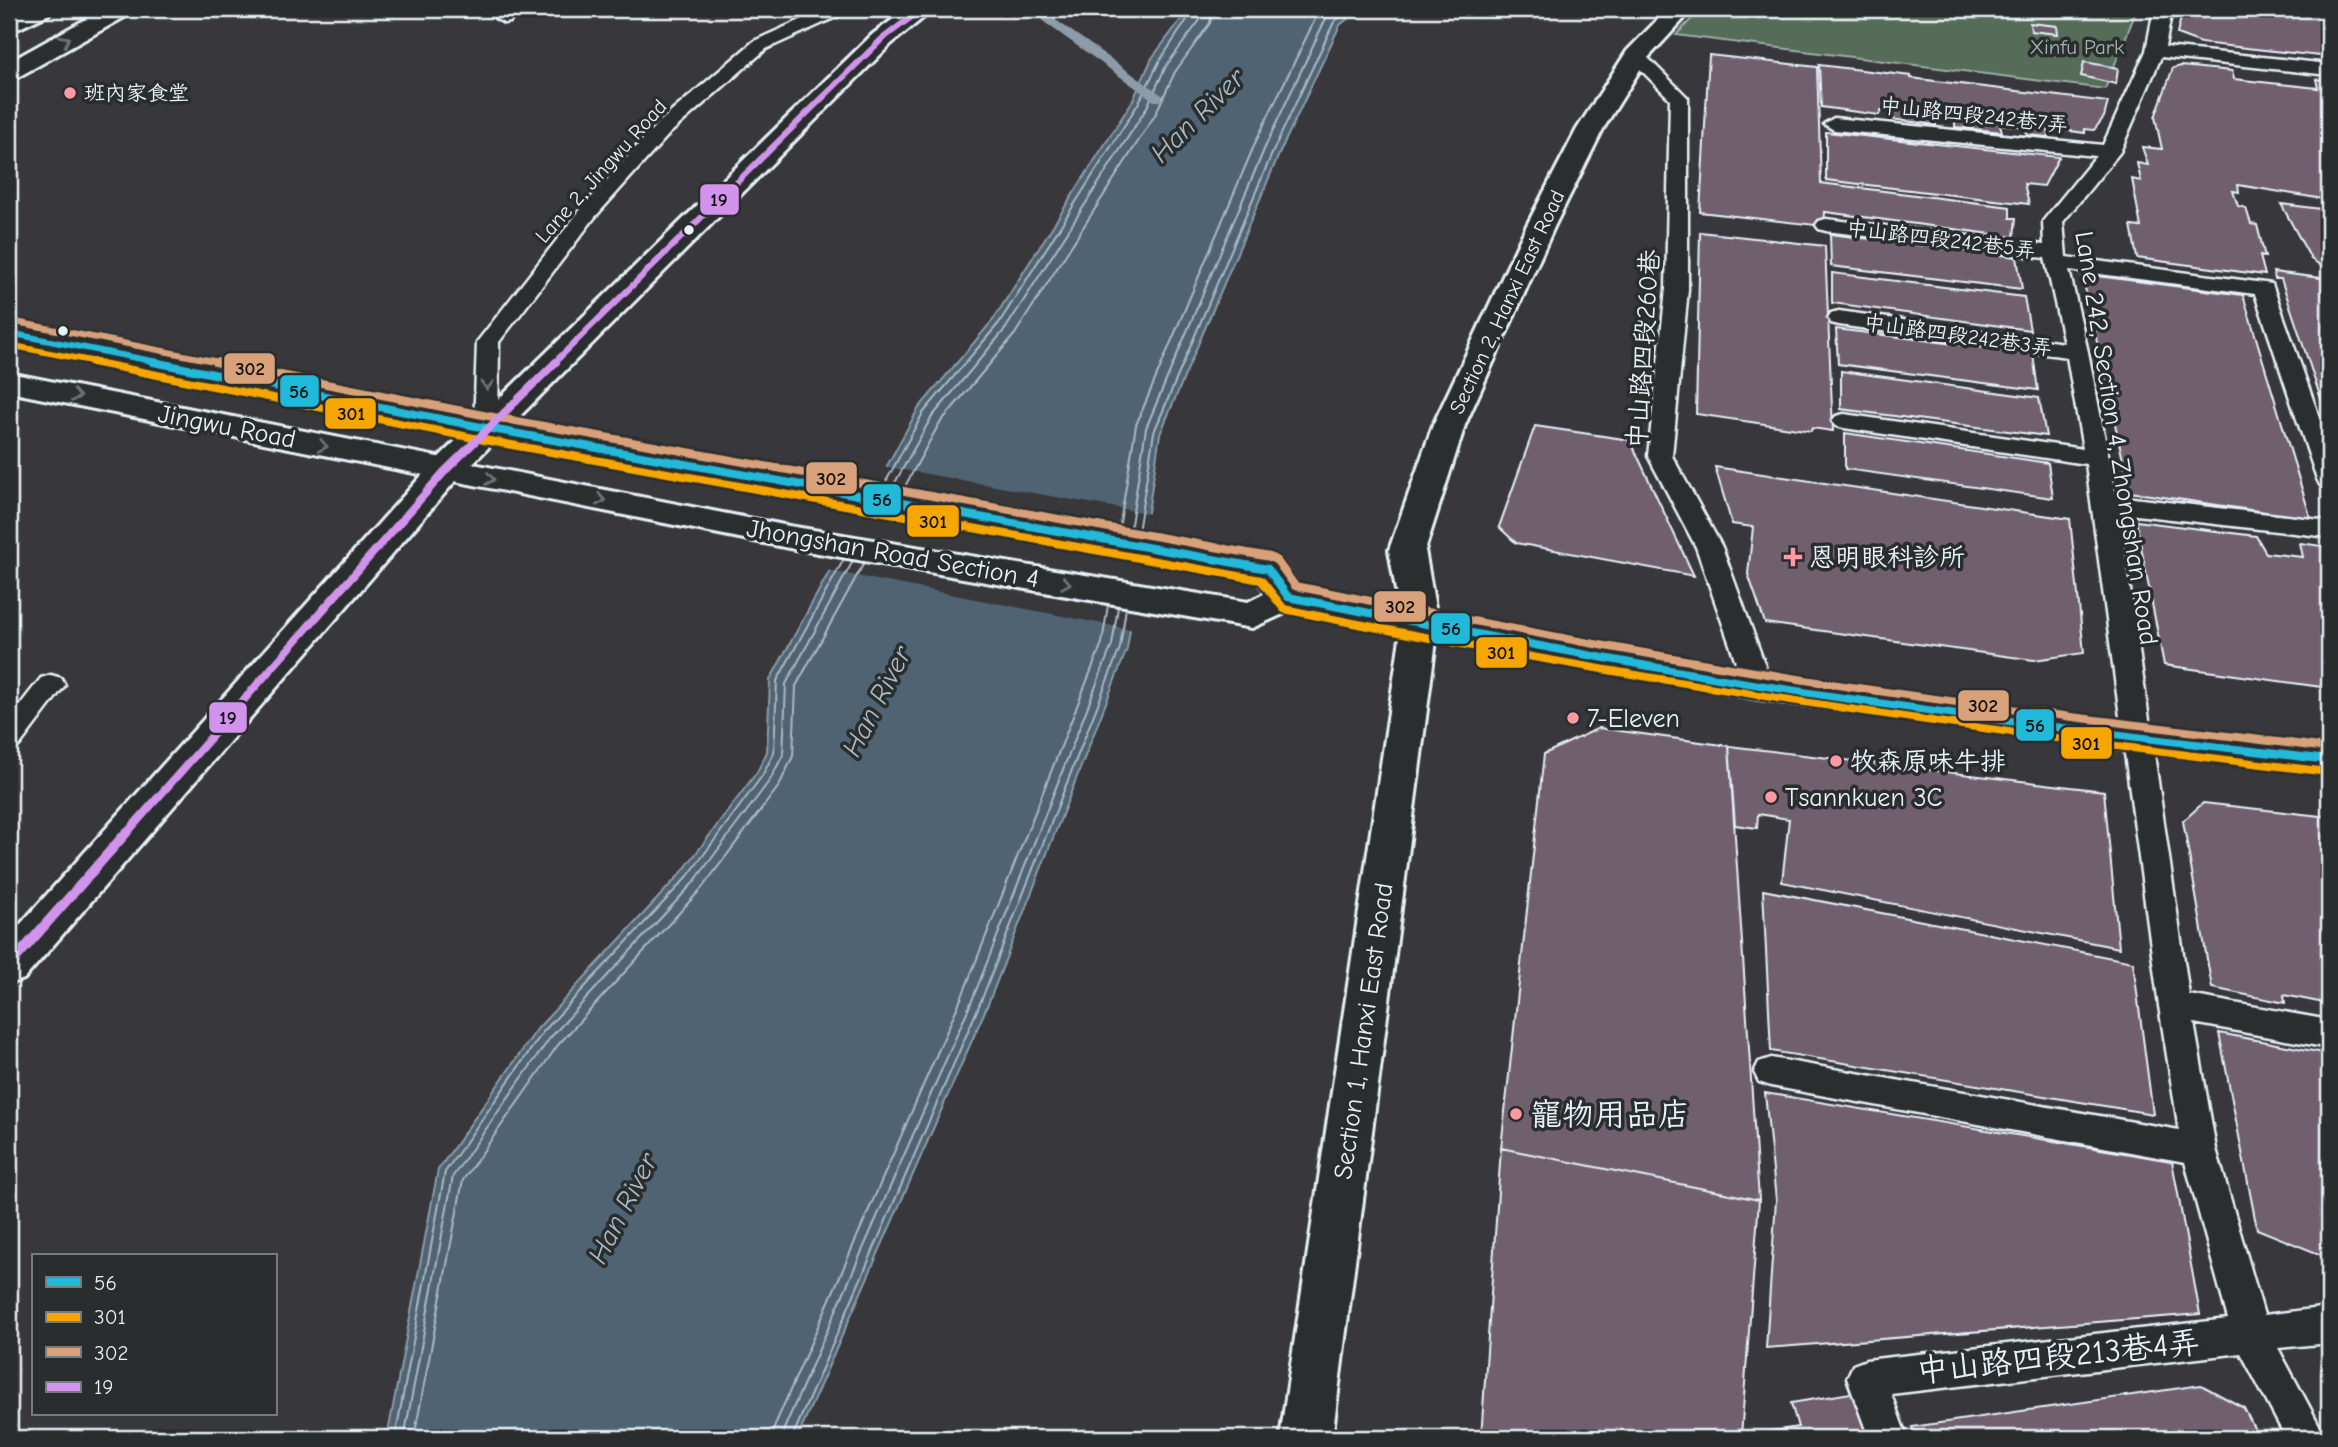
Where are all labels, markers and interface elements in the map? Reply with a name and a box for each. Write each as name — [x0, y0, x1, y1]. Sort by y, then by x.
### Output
one-way arrow — [57, 35, 70, 48]
park label: Xinfu Park — [2030, 35, 2124, 59]
water label: Han River — [1144, 61, 1253, 169]
place label: 班內家食堂 — [84, 81, 189, 105]
marker: 班內家食堂 — [62, 85, 78, 101]
street label: 中山路四段242巷7弄 — [1879, 93, 2069, 137]
street label: Lane 2, Jingwu Road — [530, 94, 672, 248]
line badge: 19 — [699, 183, 740, 216]
street label: Section 2, Hanxi East Road — [1445, 186, 1569, 418]
text: 19 — [710, 189, 728, 211]
street label: 中山路四段242巷5弄 — [1845, 215, 2037, 263]
unlabelled marker — [682, 223, 696, 237]
street label: Lane 242, Section 4, Zhongshan Road — [2068, 229, 2164, 647]
street label: 中山路四段260巷 — [1622, 249, 1666, 450]
street label: 中山路四段242巷3弄 — [1862, 310, 2054, 360]
unlabelled marker — [56, 324, 70, 338]
line badge: 302 — [223, 352, 276, 385]
text: 302 — [235, 358, 265, 380]
line badge: 56 — [279, 374, 320, 408]
one-way arrow — [479, 380, 495, 391]
text: 56 — [289, 381, 309, 403]
one-way arrow — [70, 387, 82, 402]
line badge: 301 — [324, 397, 377, 430]
street label: Jingwu Road — [155, 399, 298, 455]
text: 301 — [337, 403, 365, 425]
one-way arrow — [317, 437, 329, 452]
line badge: 302 — [805, 461, 858, 495]
text: 302 — [816, 468, 846, 490]
one-way arrow — [484, 471, 496, 486]
line badge: 56 — [862, 483, 902, 516]
text: 56 — [872, 489, 892, 511]
one-way arrow — [595, 492, 607, 507]
line badge: 301 — [906, 504, 960, 538]
text: 301 — [919, 511, 947, 533]
street label: Jhongshan Road Section 4 — [744, 513, 1041, 594]
place label: 恩明眼科診所 — [1809, 543, 1965, 573]
marker: 恩明眼科診所 — [1783, 547, 1803, 567]
one-way arrow — [1061, 575, 1072, 590]
line badge: 302 — [1373, 590, 1427, 623]
text: 302 — [1385, 596, 1415, 618]
line badge: 56 — [1430, 612, 1471, 645]
text: 56 — [1441, 618, 1461, 640]
line badge: 301 — [1475, 636, 1528, 669]
water label: Han River — [836, 639, 919, 762]
text: 301 — [1487, 642, 1515, 664]
line badge: 302 — [1957, 689, 2010, 722]
text: 302 — [1968, 695, 1998, 717]
line badge: 19 — [208, 701, 248, 734]
place label: 7-Eleven — [1587, 704, 1680, 734]
text: 19 — [219, 707, 237, 729]
line badge: 56 — [2015, 708, 2055, 742]
marker: 7-Eleven — [1565, 710, 1581, 726]
text: 56 — [2025, 715, 2045, 737]
line badge: 301 — [2060, 726, 2113, 760]
text: 301 — [2072, 733, 2100, 755]
place label: 牧森原味牛排 — [1850, 747, 2006, 777]
marker: 牧森原味牛排 — [1828, 753, 1844, 769]
place label: Tsannkuen 3C — [1785, 783, 1943, 813]
marker: Tsannkuen 3C — [1763, 789, 1779, 805]
street label: Section 1, Hanxi East Road — [1328, 881, 1400, 1181]
place label: 寵物用品店 — [1530, 1096, 1690, 1133]
marker: 寵物用品店 — [1508, 1106, 1524, 1122]
water label: Han River — [582, 1146, 665, 1269]
legend — [32, 1254, 276, 1416]
text: 56 — [94, 1271, 117, 1295]
text: 301 — [94, 1305, 126, 1329]
street label: 中山路四段213巷4弄 — [1914, 1323, 2202, 1390]
text: 302 — [94, 1341, 128, 1365]
text: 19 — [94, 1375, 113, 1399]

